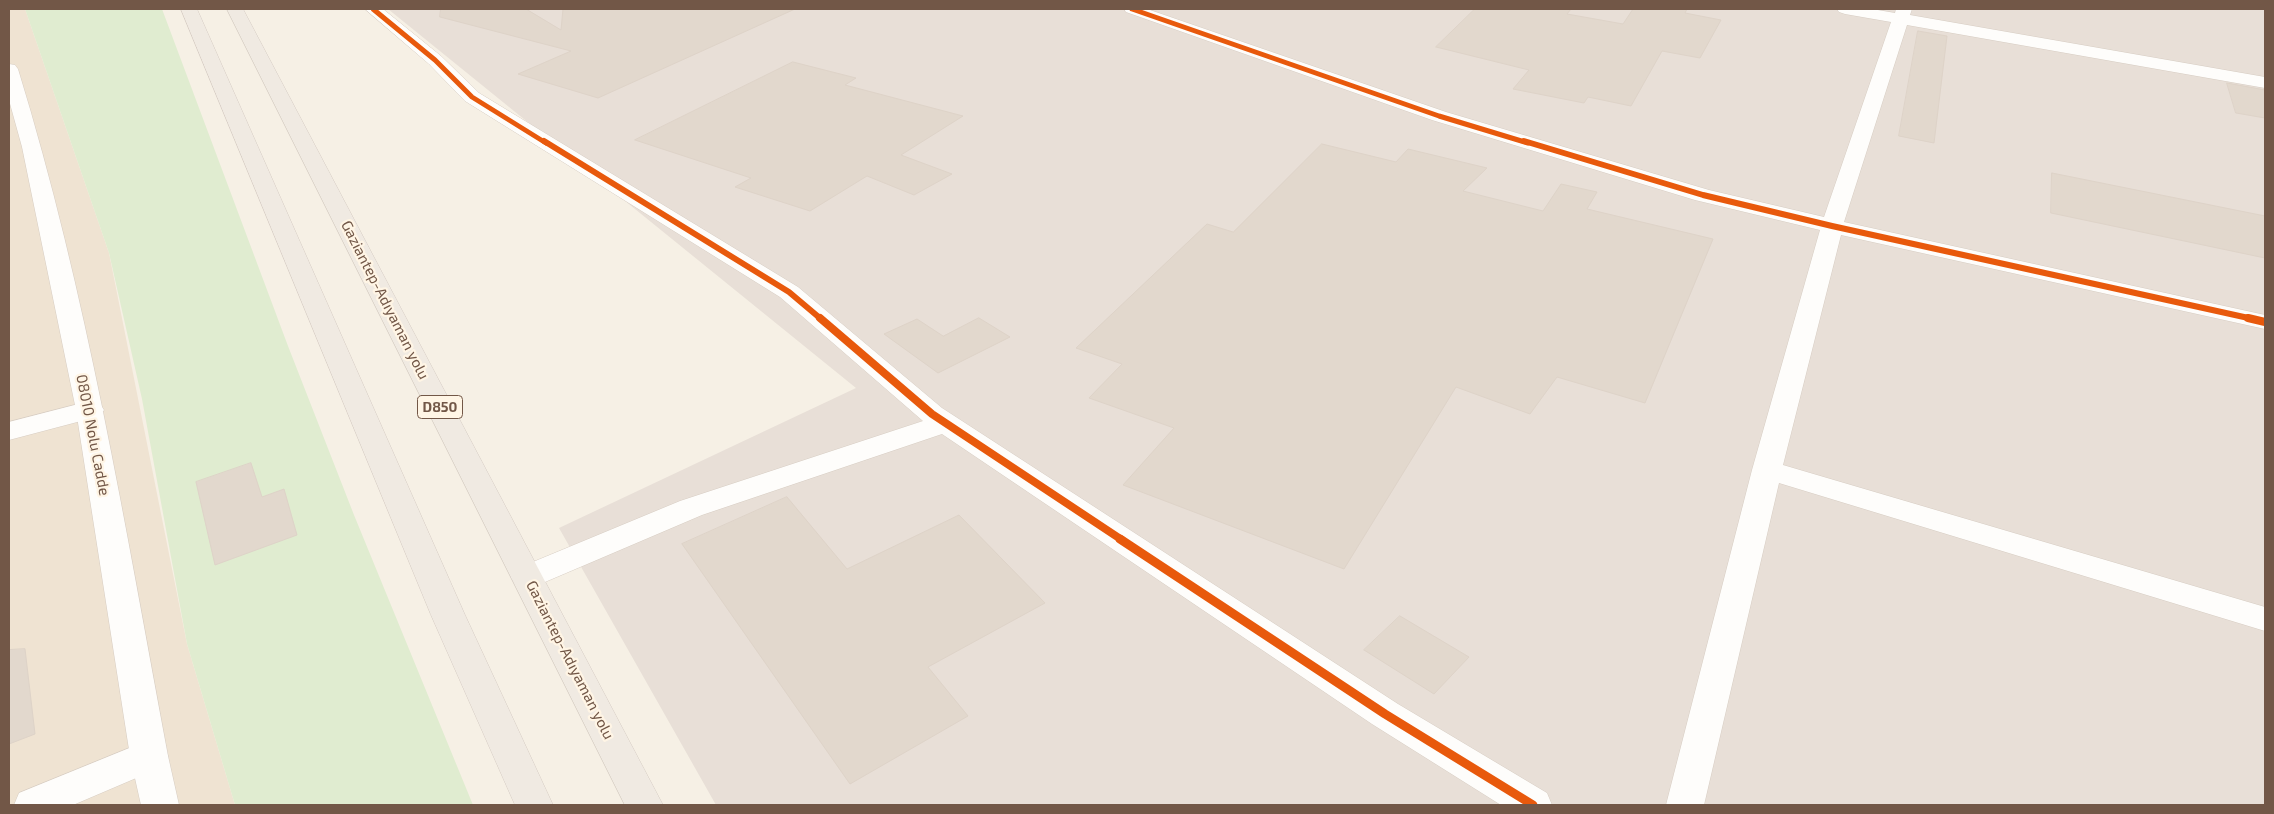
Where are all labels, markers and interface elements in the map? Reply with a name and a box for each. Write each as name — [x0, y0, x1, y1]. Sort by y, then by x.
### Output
street label: Gaziantep-Adıyaman yolu — [337, 218, 433, 382]
street label: 08010 Nolu Cadde — [72, 373, 114, 497]
road number: D850 — [418, 396, 462, 418]
street label: Gaziantep-Adıyaman yolu — [522, 578, 618, 742]

